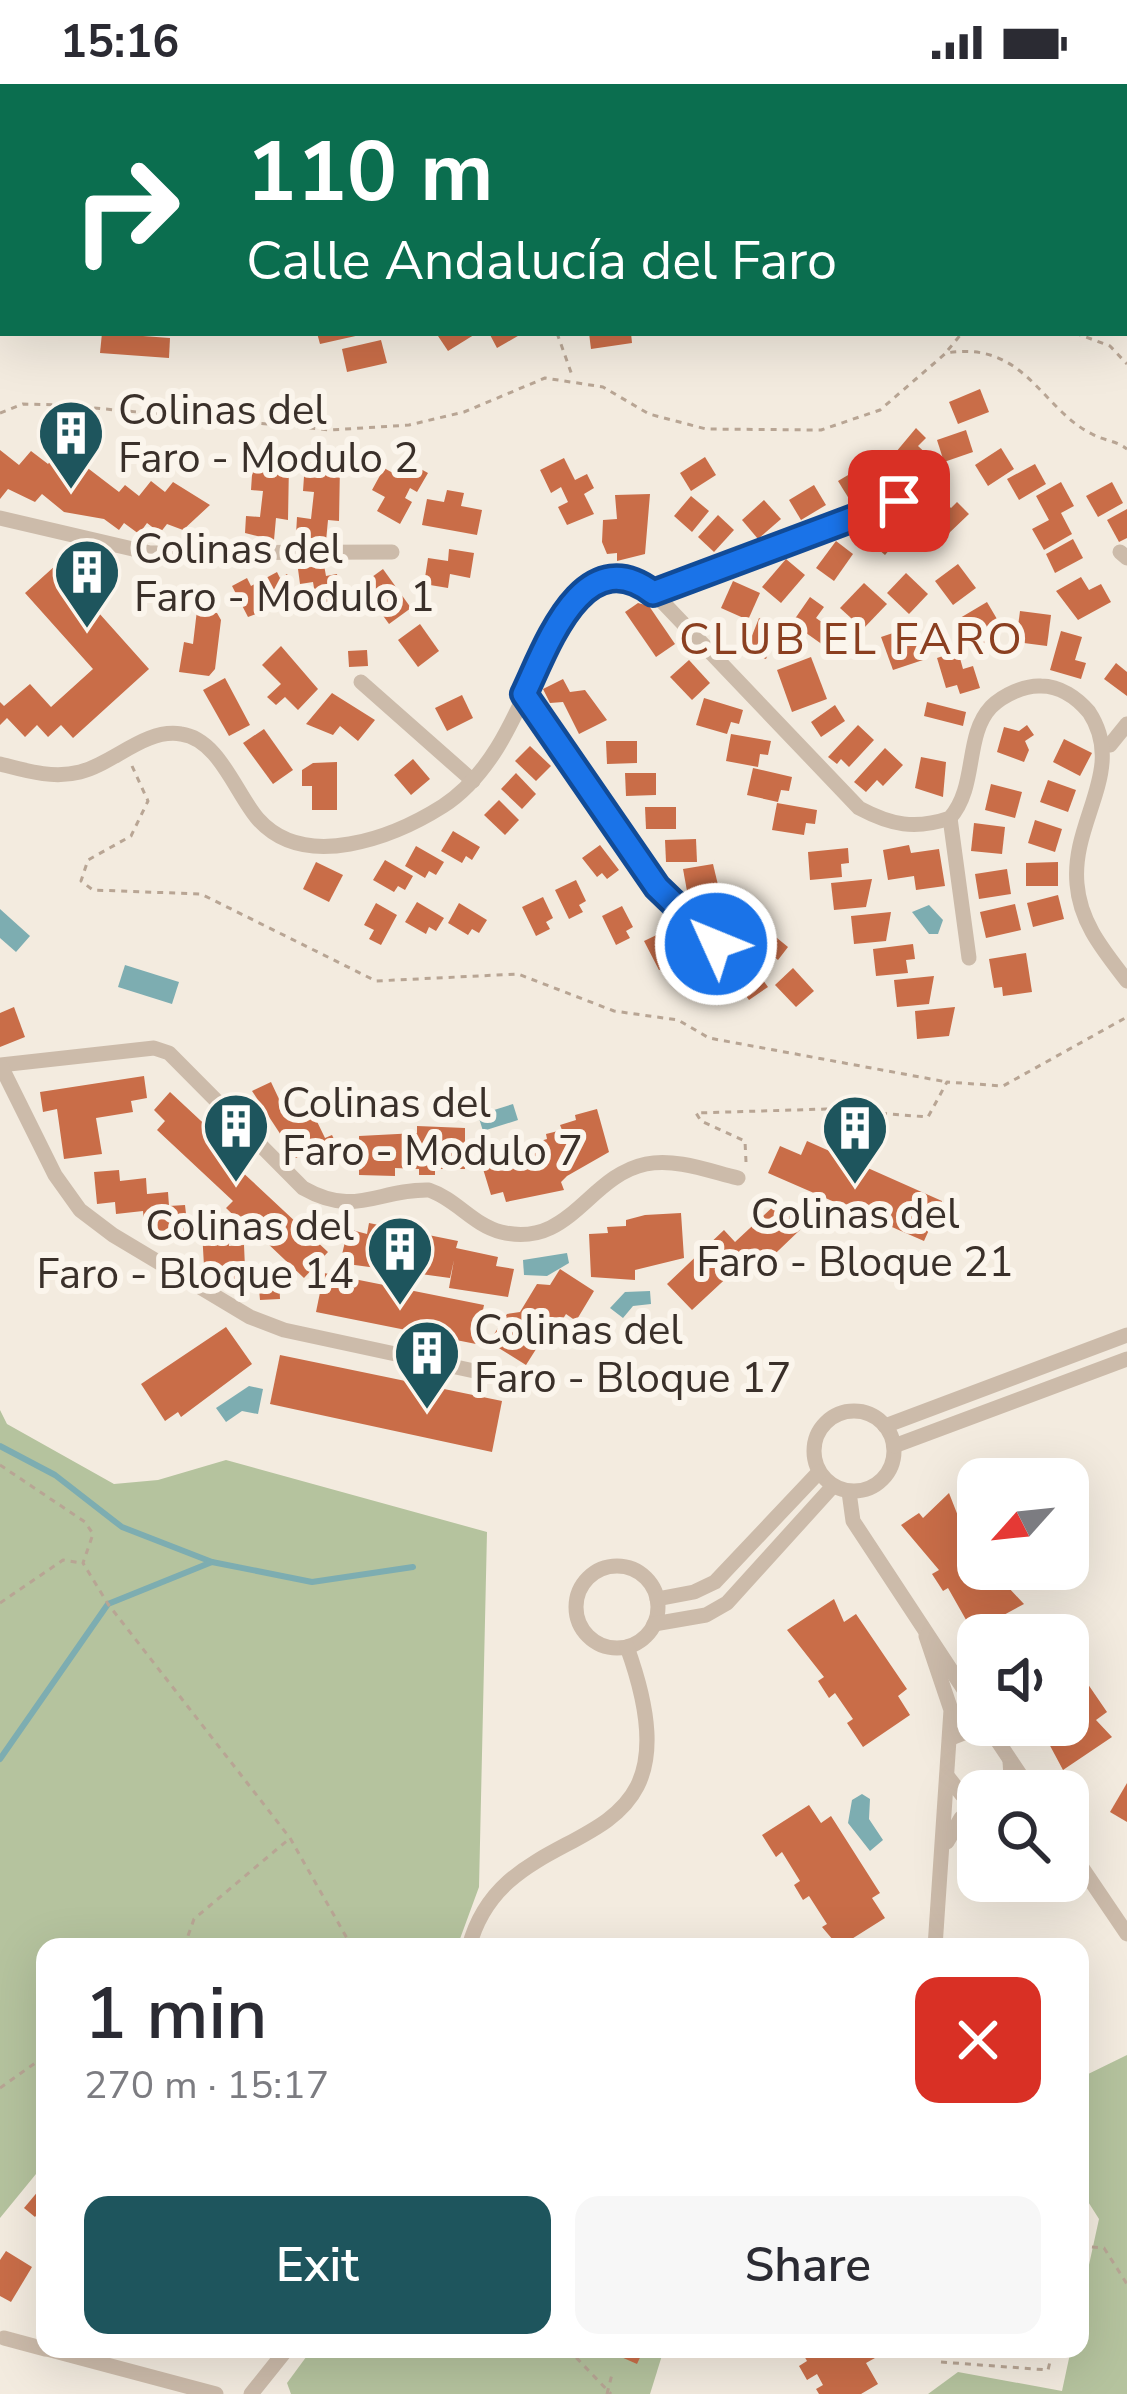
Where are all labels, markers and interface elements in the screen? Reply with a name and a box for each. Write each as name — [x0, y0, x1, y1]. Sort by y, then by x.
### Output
text: 15:16 — [60, 12, 179, 73]
text: 110 m — [246, 115, 494, 230]
icon: right — [48, 132, 204, 288]
text: Calle Andalucía del Faro — [246, 224, 837, 298]
place label: Colinas del Faro - Modulo 2 — [118, 382, 419, 487]
building icon: Colinas del Faro - Modulo 2 — [36, 398, 106, 492]
pin — [848, 450, 950, 552]
icon: arrive — [866, 468, 932, 534]
place label: Colinas del Faro - Modulo 1 — [134, 521, 435, 626]
building icon: Colinas del Faro - Modulo 1 — [52, 537, 122, 631]
district label: CLUB EL FARO — [679, 609, 1025, 670]
position arrow — [653, 881, 779, 1007]
place label: Colinas del Faro - Modulo 7 — [282, 1075, 583, 1180]
building icon: Colinas del Faro - Modulo 7 — [201, 1091, 271, 1185]
building icon: Colinas del Faro - Bloque 21 — [820, 1093, 890, 1187]
place label: Colinas del Faro - Bloque 21 — [696, 1186, 1014, 1291]
place label: Colinas del Faro - Bloque 14 — [36, 1198, 355, 1303]
building icon: Colinas del Faro - Bloque 14 — [365, 1214, 435, 1308]
place label: Colinas del Faro - Bloque 17 — [474, 1302, 792, 1407]
building icon: Colinas del Faro - Bloque 17 — [392, 1318, 462, 1412]
north arrow — [957, 1458, 1089, 1590]
map controls — [957, 1458, 1089, 1902]
button: sound — [957, 1614, 1089, 1746]
button: search — [957, 1770, 1089, 1902]
text: 1 min — [84, 1965, 267, 2063]
button: close — [915, 1977, 1041, 2103]
text: 270 m · 15:17 — [84, 2059, 329, 2112]
button: Exit — [84, 2196, 551, 2334]
button: Share — [575, 2196, 1041, 2334]

